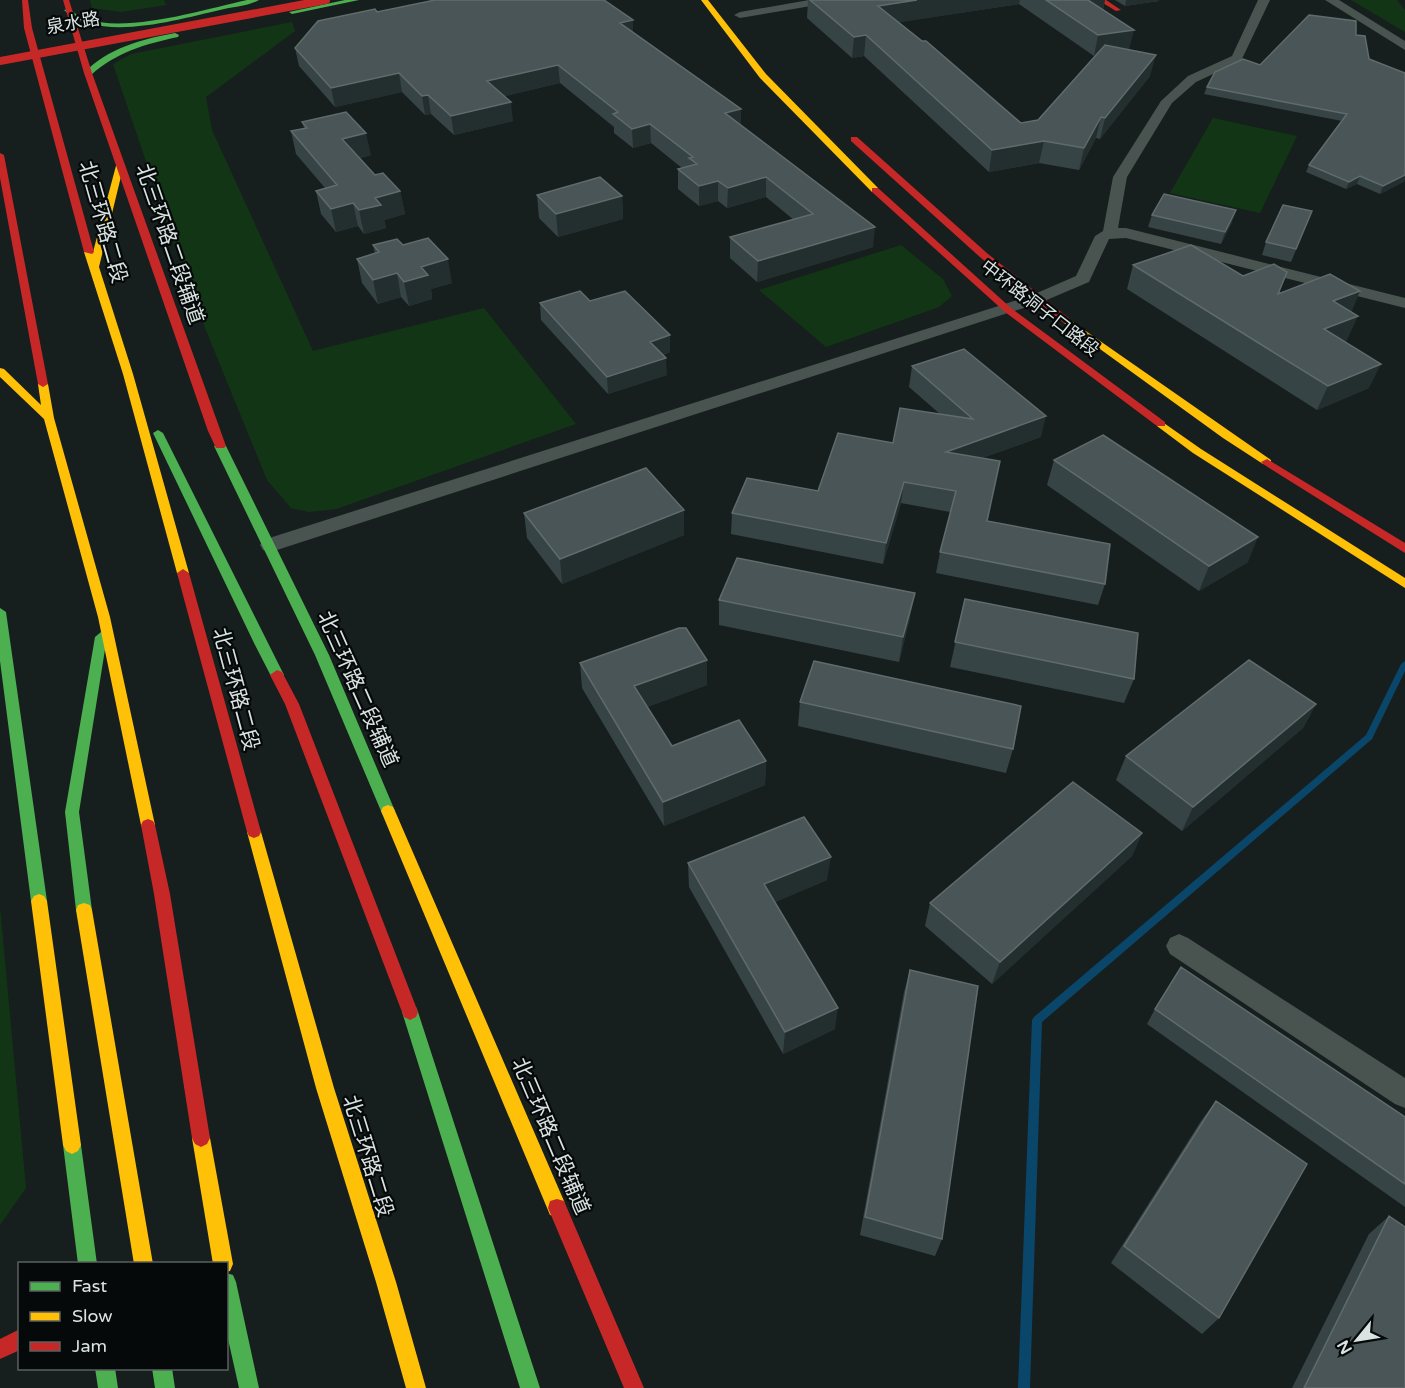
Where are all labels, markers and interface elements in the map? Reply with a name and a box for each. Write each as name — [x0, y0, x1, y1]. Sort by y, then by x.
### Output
street label: 泉水路 — [45, 7, 101, 39]
street label: 北三环路二段 — [73, 158, 132, 286]
street label: 北三环路二段辅道 — [130, 161, 209, 328]
street label: 中环路洞子口路段 — [976, 255, 1104, 361]
street label: 北三环路二段辅道 — [312, 607, 403, 771]
street label: 北三环路二段 — [207, 625, 264, 753]
street label: 北三环路二段辅道 — [506, 1054, 595, 1218]
street label: 北三环路二段 — [337, 1092, 398, 1220]
legend — [18, 1262, 228, 1370]
text: Fast — [72, 1275, 107, 1297]
text: Slow — [72, 1305, 113, 1327]
north arrow — [1327, 1310, 1387, 1370]
text: Jam — [72, 1335, 107, 1357]
text: N — [1333, 1336, 1357, 1358]

